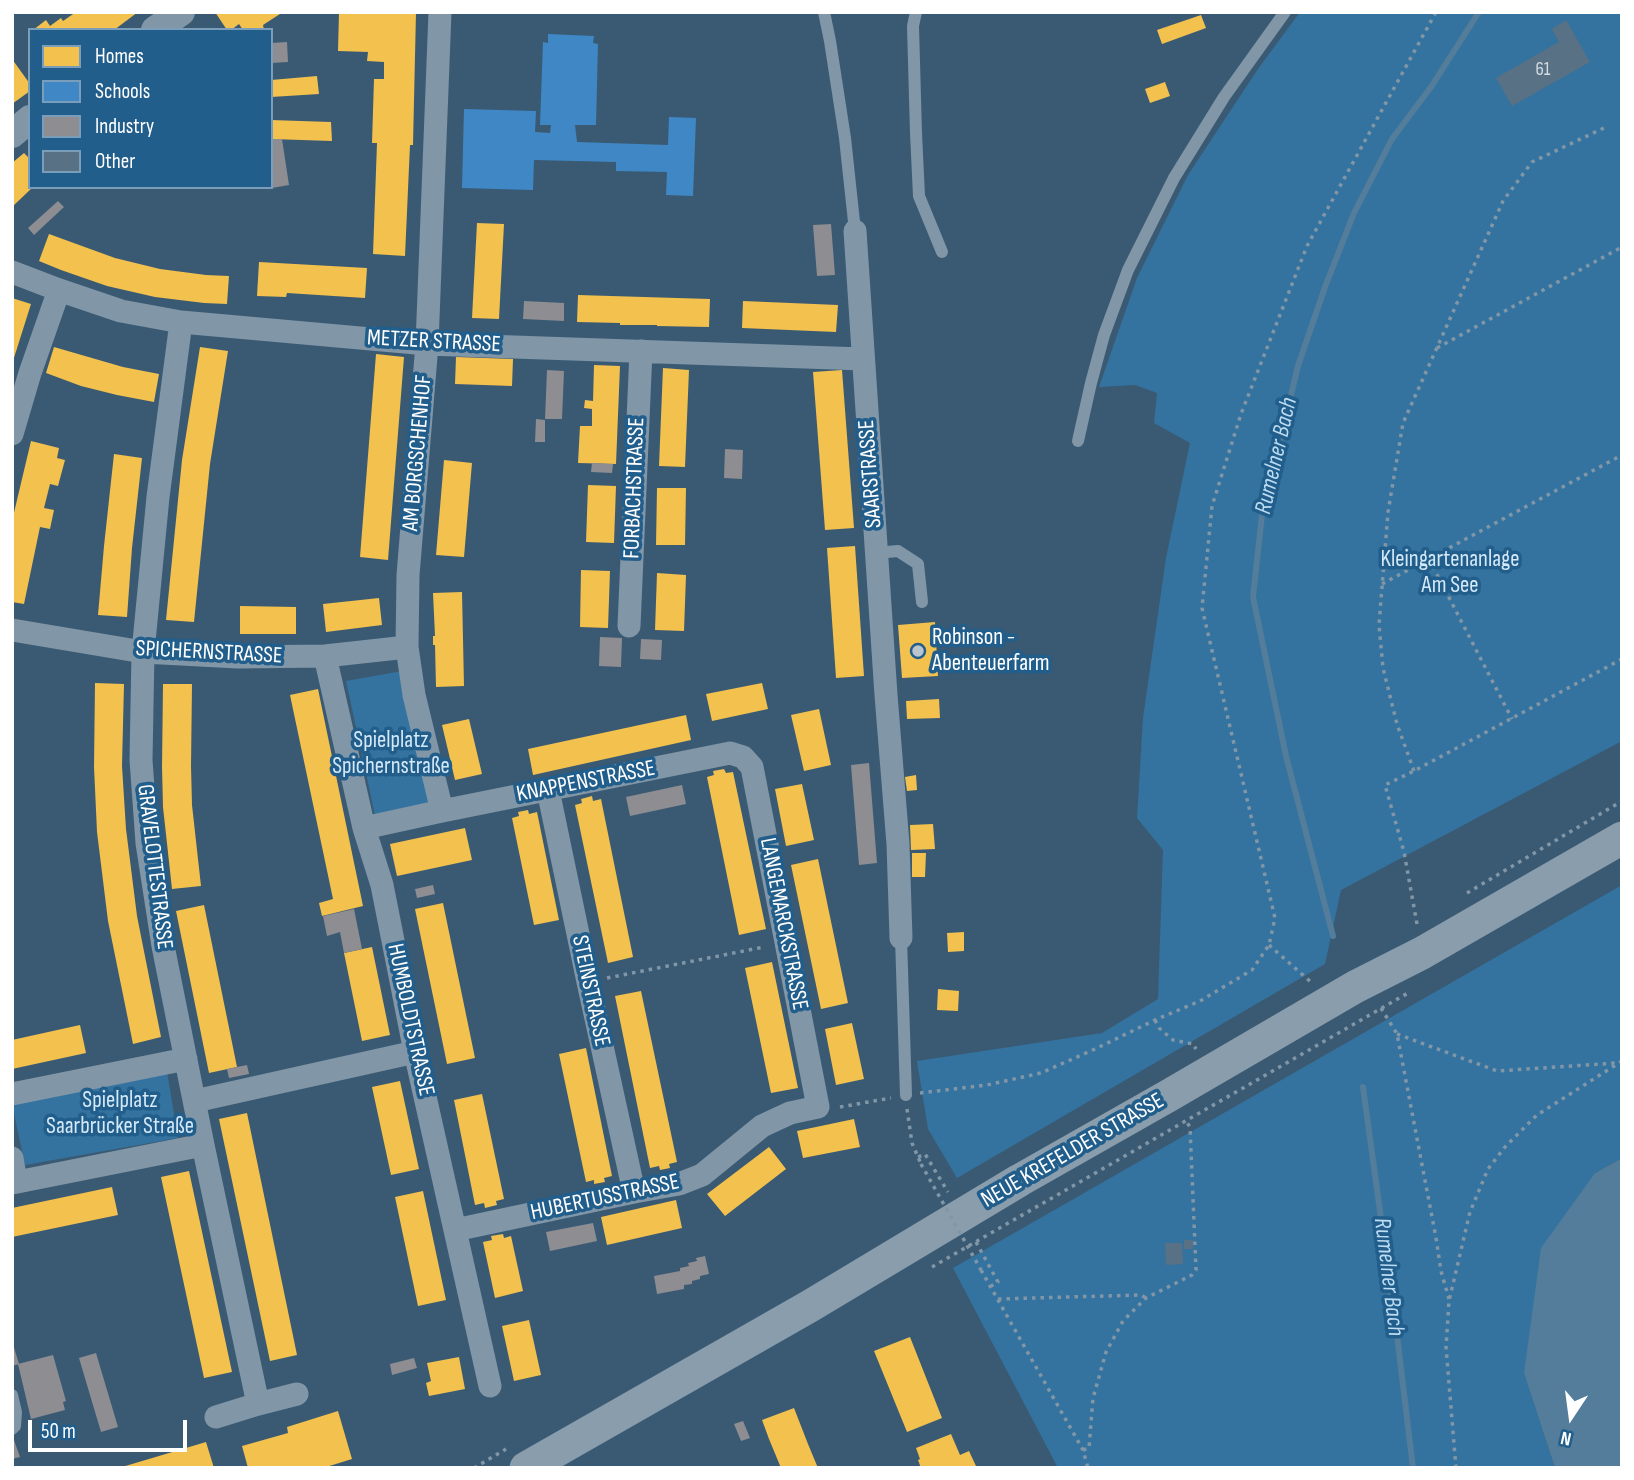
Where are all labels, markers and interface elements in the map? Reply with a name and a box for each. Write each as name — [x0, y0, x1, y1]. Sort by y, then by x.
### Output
legend — [28, 28, 273, 189]
text: Homes — [95, 44, 144, 69]
house number: 61 — [1536, 59, 1550, 81]
text: Schools — [95, 79, 150, 104]
text: Industry — [95, 114, 154, 139]
text: Other — [95, 149, 135, 174]
street label: METZER STRASSE — [366, 325, 502, 359]
street label: AM BORGSCHENHOF — [397, 374, 439, 532]
water label: Rumelner Bach — [1250, 395, 1304, 517]
street label: FORBACHSTRASSE — [619, 417, 651, 559]
street label: SAARSTRASSE — [853, 419, 889, 529]
park label: Kleingartenanlage Am See — [1381, 546, 1519, 600]
place label: Robinson - Abenteuerfarm — [932, 624, 1049, 678]
street label: SPICHERNSTRASSE — [135, 635, 283, 671]
marker: Robinson - Abenteuerfarm — [910, 643, 926, 659]
park label: Spielplatz Spichernstraße — [332, 727, 450, 781]
street label: KNAPPENSTRASSE — [514, 755, 658, 809]
street label: GRAVELOTTESTRASSE — [130, 783, 178, 951]
street label: LANGEMARCKSTRASSE — [753, 836, 813, 1012]
street label: STEINSTRASSE — [565, 933, 615, 1049]
street label: HUMBOLDTSTRASSE — [380, 941, 440, 1099]
park label: Spielplatz Saarbrücker Straße — [46, 1087, 194, 1141]
street label: NEUE KREFELDER STRASSE — [977, 1087, 1169, 1215]
street label: HUBERTUSSTRASSE — [528, 1169, 682, 1227]
water label: Rumelner Bach — [1366, 1216, 1410, 1338]
north arrow — [1536, 1382, 1606, 1452]
scale bar — [32, 1406, 191, 1450]
text: 50 m — [41, 1419, 76, 1444]
text: N — [1559, 1426, 1574, 1450]

